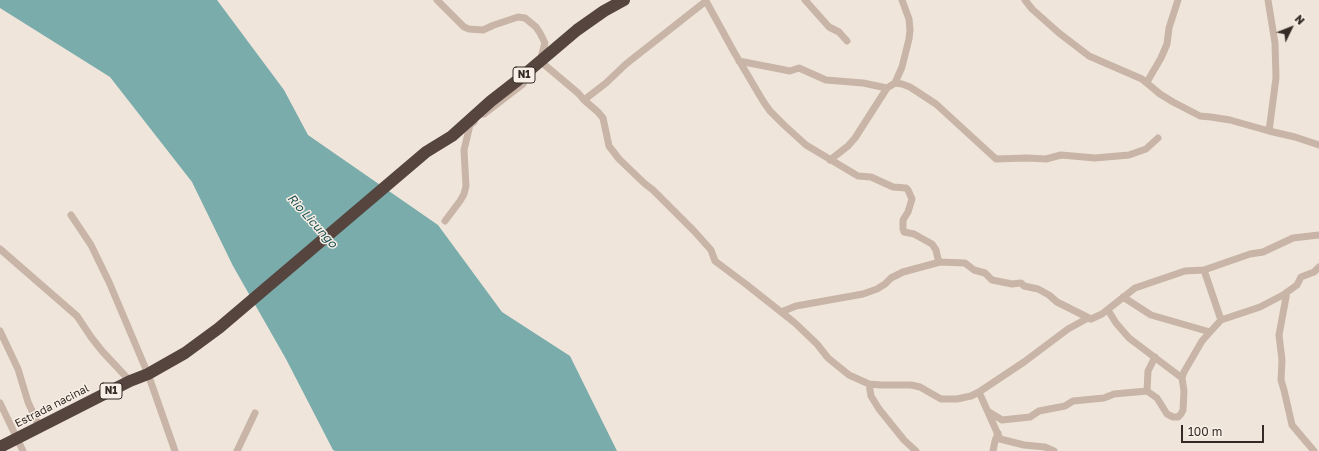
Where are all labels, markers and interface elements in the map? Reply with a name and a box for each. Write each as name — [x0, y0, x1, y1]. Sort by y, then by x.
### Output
north arrow — [1271, 8, 1311, 48]
text: N — [1293, 12, 1308, 27]
road number: N1 — [513, 67, 535, 83]
water label: Rio Licungo — [284, 191, 340, 251]
street label: Estrada nacinal — [13, 382, 91, 430]
road number: N1 — [100, 383, 122, 399]
scale bar — [1183, 417, 1266, 443]
text: 100 m — [1188, 424, 1222, 439]

